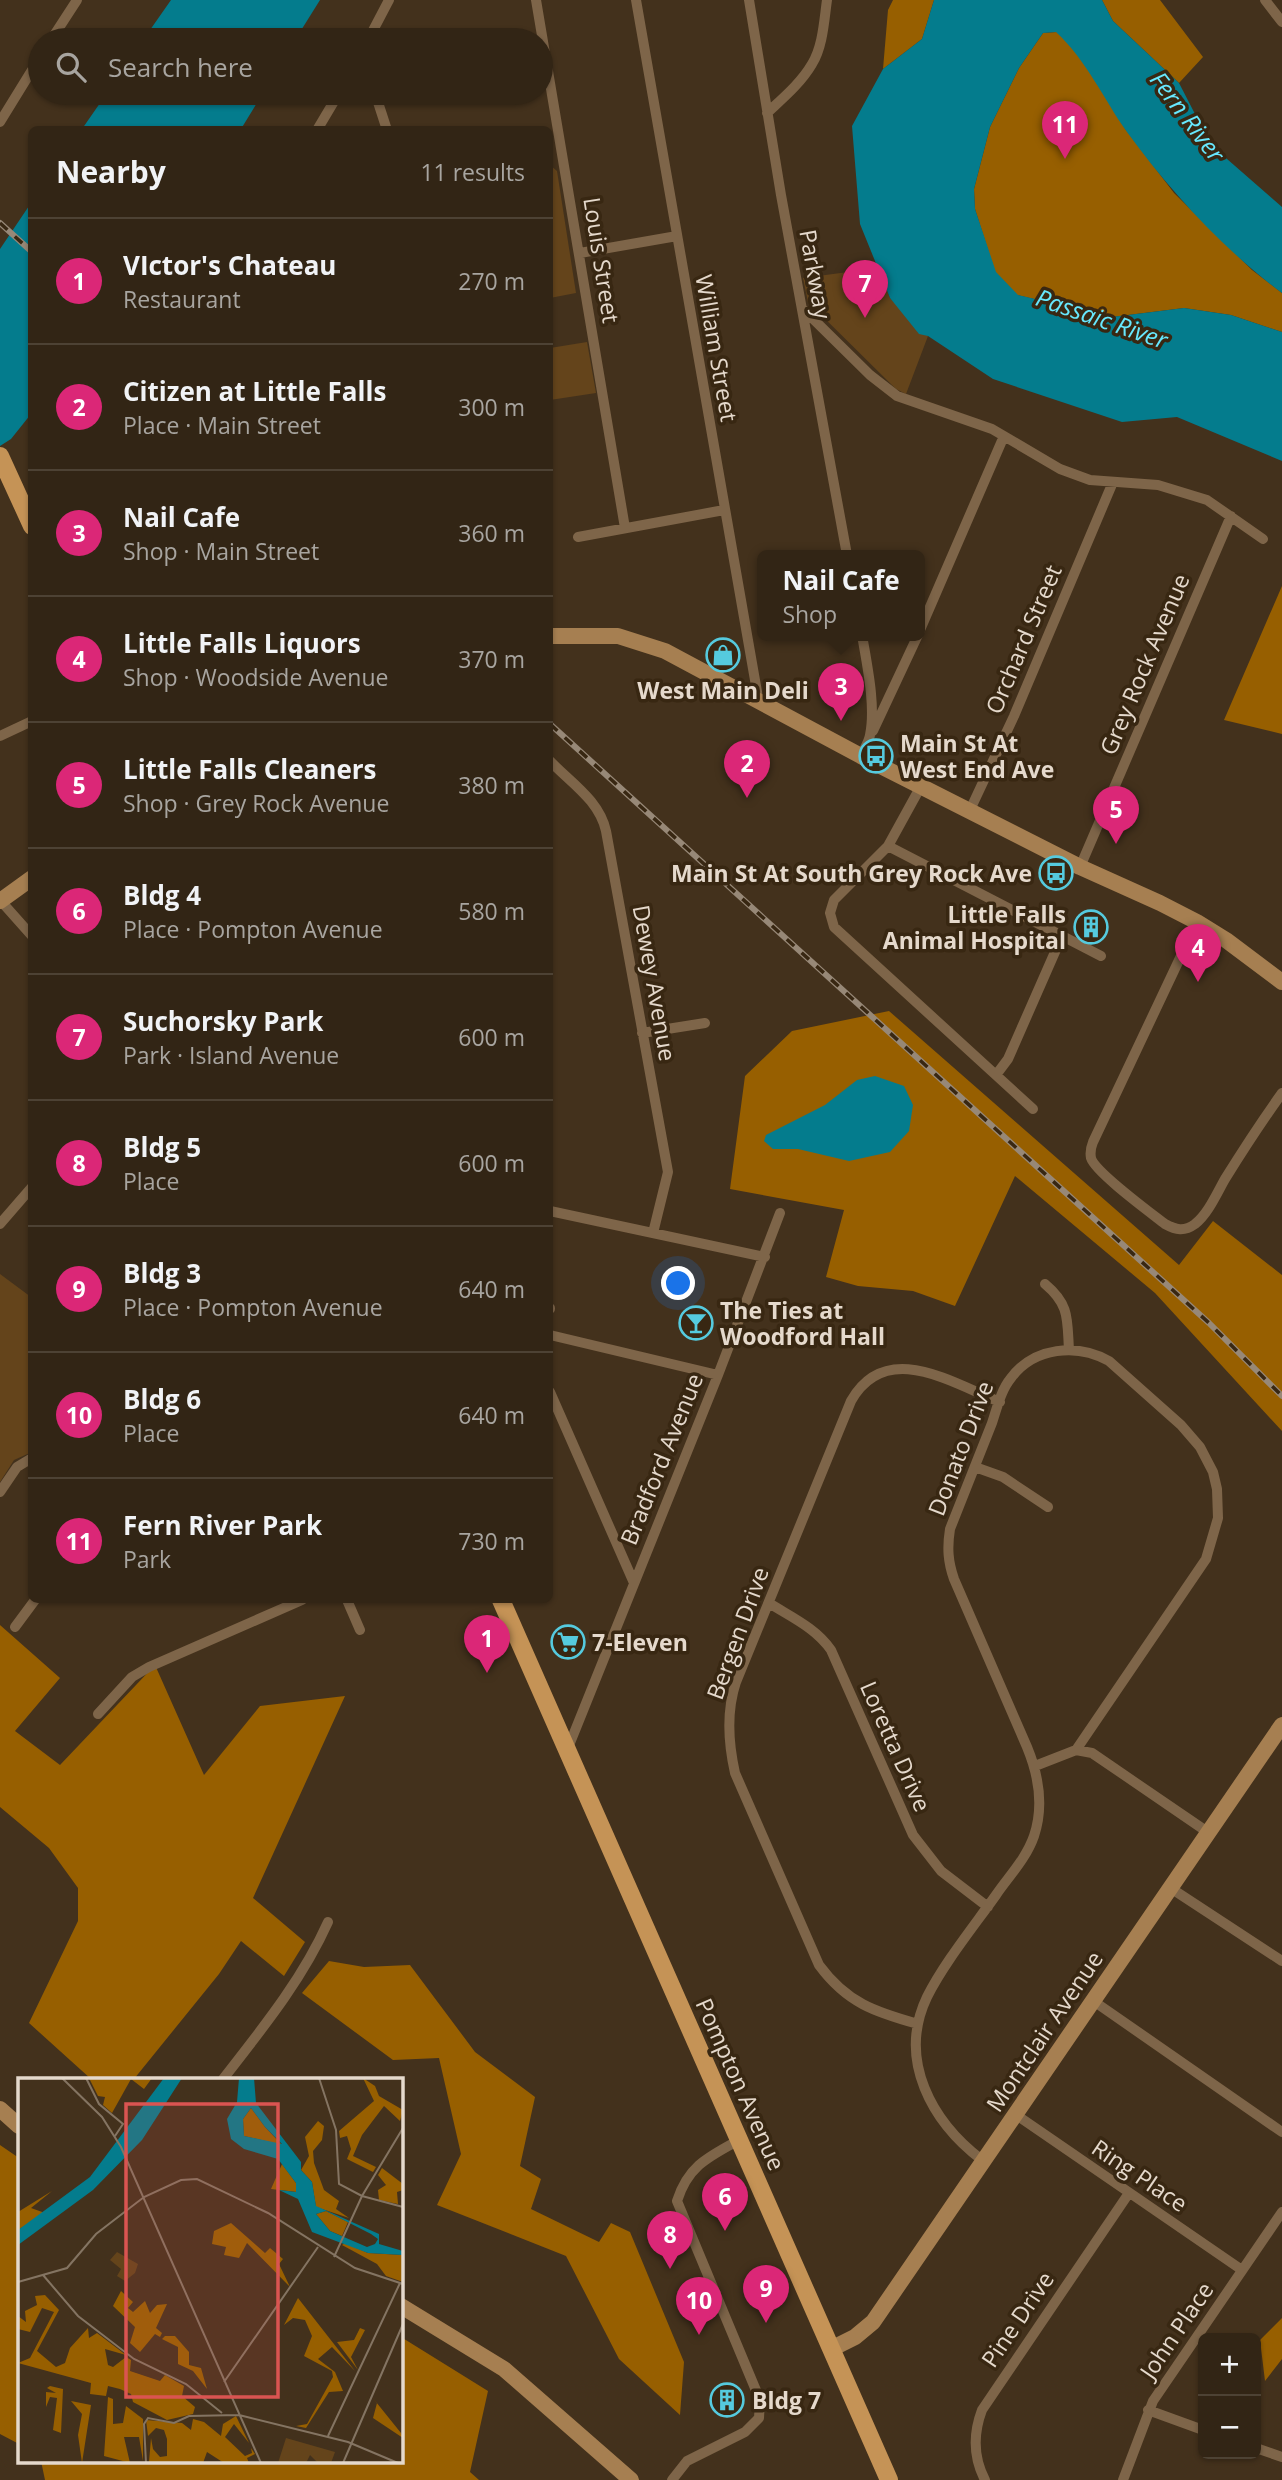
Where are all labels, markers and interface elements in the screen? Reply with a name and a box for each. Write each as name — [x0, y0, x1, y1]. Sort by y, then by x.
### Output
search box — [28, 28, 553, 105]
icon: search — [52, 48, 90, 86]
text: Search here — [108, 49, 253, 85]
water label: Fern River — [1143, 64, 1234, 169]
pin: 11 — [1042, 101, 1088, 159]
text: Nearby — [56, 151, 166, 192]
text: 11 results — [420, 156, 525, 188]
street label: Louis Street — [576, 195, 628, 325]
street label: Parkway — [792, 227, 840, 322]
text: VIctor's Chateau — [123, 247, 336, 283]
pin: 7 — [842, 260, 888, 318]
text: 1 — [72, 265, 86, 297]
text: 270 m — [458, 265, 525, 297]
street label: William Street — [688, 272, 746, 424]
water label: Passaic River — [1032, 280, 1174, 356]
text: Restaurant — [123, 283, 241, 315]
text: Citizen at Little Falls — [123, 373, 386, 409]
text: 2 — [72, 391, 86, 423]
text: 300 m — [458, 391, 525, 423]
text: Place · Main Street — [123, 409, 321, 441]
text: Nail Cafe — [123, 499, 240, 535]
text: 3 — [72, 517, 86, 549]
text: 360 m — [458, 517, 525, 549]
text: Shop · Main Street — [123, 535, 319, 567]
popup — [757, 550, 925, 641]
street label: Orchard Street — [977, 560, 1069, 718]
text: Nail Cafe — [782, 562, 900, 598]
street label: Grey Rock Avenue — [1091, 569, 1197, 759]
text: Shop — [782, 598, 837, 630]
text: Little Falls Liquors — [123, 625, 361, 661]
shop icon: West Main Deli — [704, 636, 742, 674]
text: 4 — [72, 643, 86, 675]
text: 370 m — [458, 643, 525, 675]
text: Shop · Woodside Avenue — [123, 661, 388, 693]
pin: 3 — [818, 663, 864, 721]
place label: West Main Deli — [637, 674, 809, 706]
place label: Main St At West End Ave — [900, 727, 1054, 785]
bus stop icon: Main St At West End Ave — [857, 737, 895, 775]
pin: 2 — [724, 740, 770, 798]
text: Little Falls Cleaners — [123, 751, 377, 787]
text: 5 — [72, 769, 86, 801]
text: 380 m — [458, 769, 525, 801]
pin: 5 — [1093, 786, 1139, 844]
text: Shop · Grey Rock Avenue — [123, 787, 389, 819]
bus stop icon: Main St At South Grey Rock Ave — [1037, 854, 1075, 892]
place label: Main St At South Grey Rock Ave — [671, 857, 1032, 889]
text: Bldg 4 — [123, 877, 201, 913]
text: 6 — [72, 895, 86, 927]
text: 580 m — [458, 895, 525, 927]
place label: Little Falls Animal Hospital — [883, 898, 1066, 956]
street label: Dewey Avenue — [626, 902, 684, 1064]
building icon: Little Falls Animal Hospital — [1072, 908, 1110, 946]
text: Place · Pompton Avenue — [123, 913, 383, 945]
pin: 4 — [1175, 924, 1221, 982]
text: Suchorsky Park — [123, 1003, 323, 1039]
text: 7 — [72, 1021, 86, 1053]
text: 600 m — [458, 1021, 525, 1053]
text: Park · Island Avenue — [123, 1039, 339, 1071]
text: Bldg 5 — [123, 1129, 201, 1165]
text: 8 — [72, 1147, 86, 1179]
text: 600 m — [458, 1147, 525, 1179]
text: Place — [123, 1165, 179, 1197]
text: Bldg 3 — [123, 1255, 201, 1291]
your location — [661, 1266, 695, 1300]
text: 9 — [72, 1273, 86, 1305]
text: 640 m — [458, 1273, 525, 1305]
text: Place · Pompton Avenue — [123, 1291, 383, 1323]
place label: The Ties at Woodford Hall — [720, 1294, 885, 1352]
bar icon: The Ties at Woodford Hall — [677, 1304, 715, 1342]
street label: Bradford Avenue — [612, 1369, 710, 1549]
street label: Donato Drive — [920, 1376, 1000, 1520]
text: Bldg 6 — [123, 1381, 201, 1417]
text: 10 — [66, 1399, 92, 1431]
text: 640 m — [458, 1399, 525, 1431]
text: Place — [123, 1417, 179, 1449]
text: Fern River Park — [123, 1507, 322, 1543]
text: 11 — [66, 1525, 92, 1557]
text: 730 m — [458, 1525, 525, 1557]
text: Park — [123, 1543, 171, 1575]
street label: Bergen Drive — [698, 1562, 776, 1704]
pin: 1 — [464, 1615, 510, 1673]
supermarket icon: 7-Eleven — [549, 1623, 587, 1661]
place label: 7-Eleven — [592, 1626, 688, 1658]
street label: Loretta Drive — [853, 1676, 939, 1816]
street label: Montclair Avenue — [978, 1944, 1110, 2118]
street label: Pompton Avenue — [689, 1993, 793, 2175]
inset map — [18, 2078, 402, 2462]
street label: Ring Place — [1086, 2131, 1194, 2219]
pin: 6 — [702, 2173, 748, 2231]
pin: 8 — [647, 2211, 693, 2269]
pin: 9 — [743, 2265, 789, 2323]
street label: Pine Drive — [973, 2265, 1061, 2373]
street label: John Place — [1131, 2275, 1220, 2386]
pin: 10 — [676, 2277, 722, 2335]
map controls — [1198, 2333, 1261, 2459]
button: + — [1198, 2333, 1261, 2396]
building icon: Bldg 7 — [708, 2381, 746, 2419]
place label: Bldg 7 — [752, 2384, 821, 2416]
button: − — [1198, 2396, 1261, 2459]

